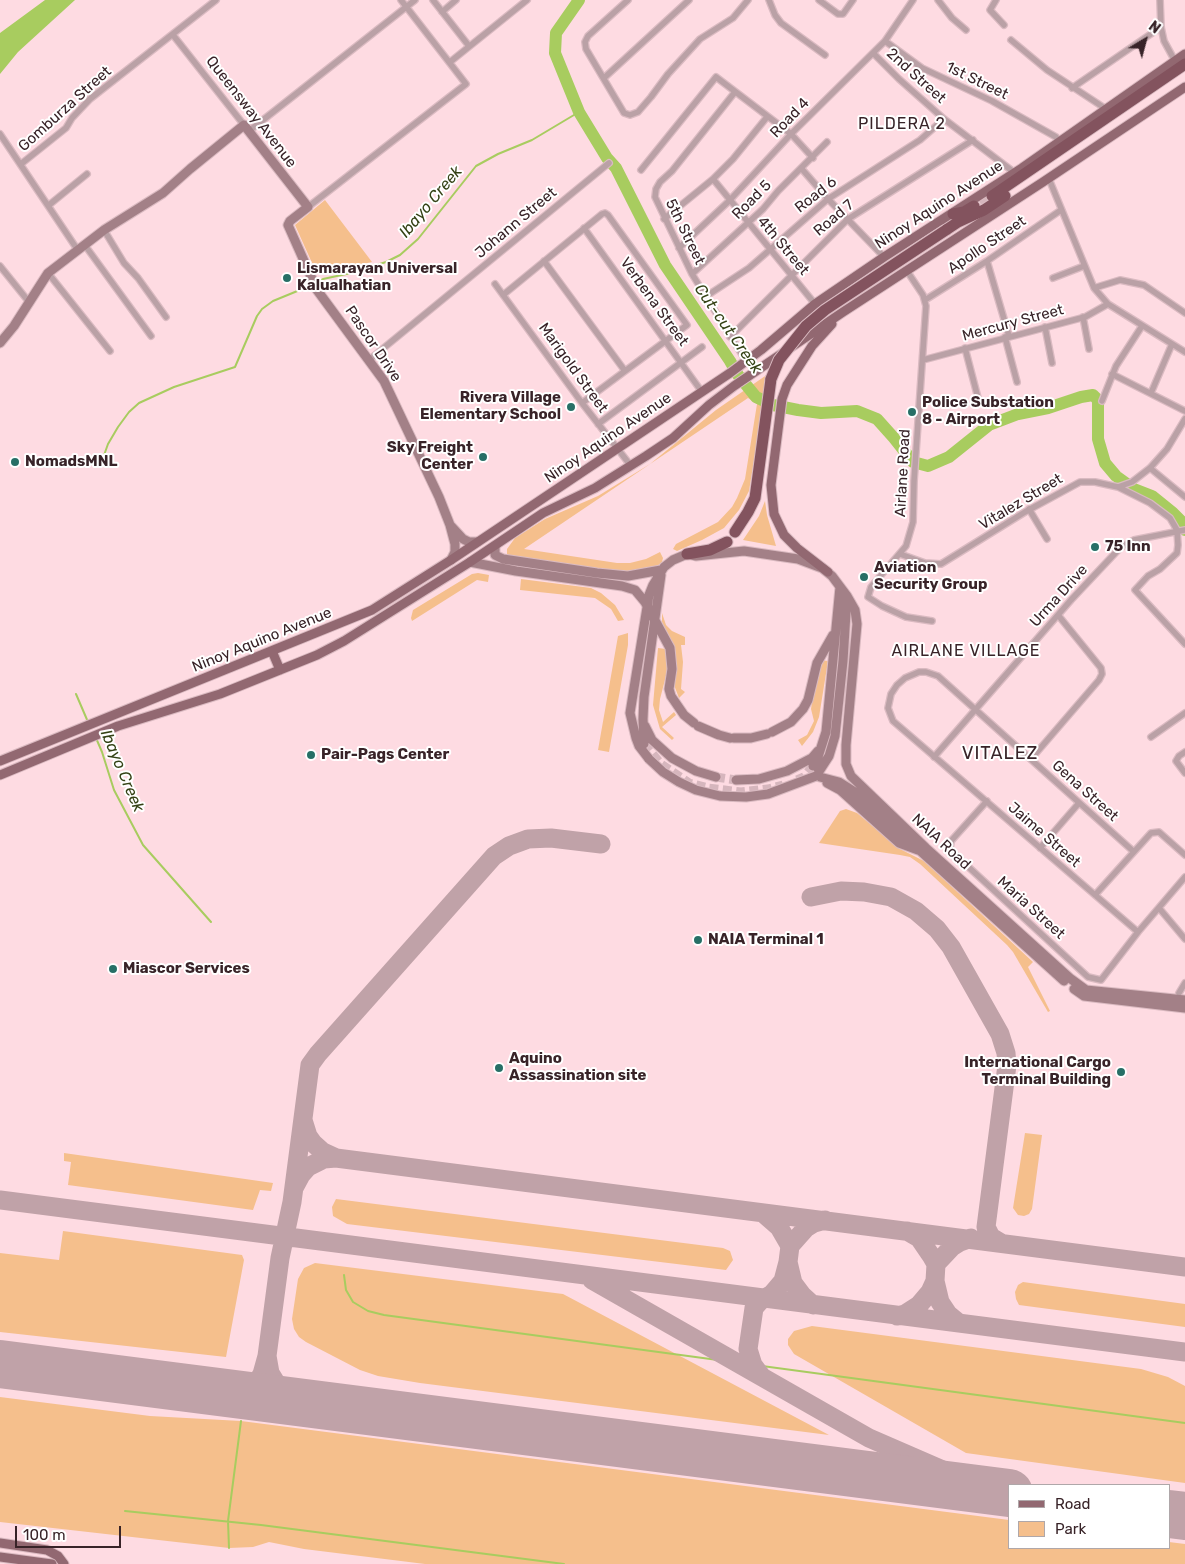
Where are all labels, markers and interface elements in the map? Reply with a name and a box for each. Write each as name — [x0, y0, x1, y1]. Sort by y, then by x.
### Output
north arrow — [1120, 15, 1170, 65]
text: N — [1145, 18, 1163, 37]
street label: 2nd Street — [883, 45, 949, 107]
street label: Queensway Avenue — [202, 53, 300, 171]
street label: 1st Street — [943, 58, 1011, 104]
street label: Gomburza Street — [15, 63, 115, 155]
street label: Road 4 — [767, 94, 813, 142]
district label: PILDERA 2 — [857, 114, 947, 134]
street label: Ninoy Aquino Avenue — [872, 157, 1006, 253]
water label: Ibayo Creek — [395, 162, 467, 242]
street label: Road 6 — [791, 173, 841, 217]
street label: Road 5 — [729, 177, 775, 223]
street label: Johann Street — [472, 184, 560, 262]
street label: 5th Street — [661, 196, 709, 268]
street label: Road 7 — [810, 196, 858, 240]
street label: Apollo Street — [944, 212, 1030, 278]
street label: 4th Street — [753, 213, 813, 279]
street label: Verbena Street — [616, 254, 692, 350]
place label: Lismarayan Universal Kalualhatian — [297, 260, 457, 295]
marker: Lismarayan Universal Kalualhatian — [281, 272, 293, 284]
water label: Cut-cut Creek — [690, 280, 766, 378]
street label: Mercury Street — [960, 301, 1066, 345]
street label: Pascor Drive — [341, 303, 405, 385]
street label: Marigold Street — [534, 320, 612, 416]
place label: Rivera Village Elementary School — [420, 389, 561, 424]
street label: Ninoy Aquino Avenue — [541, 389, 675, 487]
place label: Police Substation 8 - Airport — [922, 394, 1054, 429]
marker: Rivera Village Elementary School — [565, 401, 577, 413]
marker: Police Substation 8 - Airport — [906, 406, 918, 418]
street label: Airlane Road — [892, 429, 914, 517]
place label: Sky Freight Center — [387, 439, 473, 474]
marker: Sky Freight Center — [477, 451, 489, 463]
place label: NomadsMNL — [25, 453, 117, 471]
marker: NomadsMNL — [9, 456, 21, 468]
street label: Vitalez Street — [976, 470, 1066, 534]
place label: 75 Inn — [1105, 538, 1151, 556]
marker: 75 Inn — [1089, 541, 1101, 553]
place label: Aviation Security Group — [874, 559, 987, 594]
street label: Urma Drive — [1026, 561, 1092, 631]
marker: Aviation Security Group — [858, 571, 870, 583]
street label: Ninoy Aquino Avenue — [190, 604, 334, 676]
district label: AIRLANE VILLAGE — [890, 641, 1042, 661]
water label: Ibayo Creek — [96, 727, 148, 815]
district label: VITALEZ — [961, 743, 1039, 765]
place label: Pair-Pags Center — [321, 746, 449, 764]
marker: Pair-Pags Center — [305, 749, 317, 761]
street label: Gena Street — [1048, 757, 1122, 825]
street label: Jaime Street — [1004, 799, 1084, 871]
street label: NAIA Road — [908, 810, 974, 874]
street label: Maria Street — [993, 873, 1069, 943]
place label: NAIA Terminal 1 — [708, 931, 824, 949]
marker: NAIA Terminal 1 — [692, 934, 704, 946]
place label: Miascor Services — [123, 960, 250, 978]
marker: Miascor Services — [107, 963, 119, 975]
place label: Aquino Assassination site — [509, 1050, 646, 1085]
place label: International Cargo Terminal Building — [964, 1054, 1111, 1089]
marker: Aquino Assassination site — [493, 1062, 505, 1074]
marker: International Cargo Terminal Building — [1115, 1066, 1127, 1078]
legend — [1008, 1484, 1170, 1549]
text: Road — [1055, 1495, 1091, 1513]
scale bar — [18, 1516, 124, 1548]
text: Park — [1055, 1520, 1086, 1538]
text: 100 m — [23, 1526, 65, 1544]

